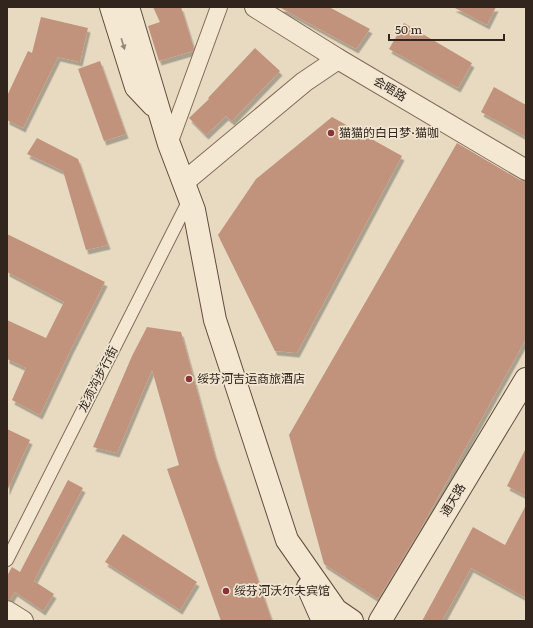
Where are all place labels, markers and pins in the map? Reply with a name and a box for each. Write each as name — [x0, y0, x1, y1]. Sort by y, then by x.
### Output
place label: 猫猫的白日梦·猫咖 — [339, 123, 439, 141]
marker: 猫猫的白日梦·猫咖 — [326, 128, 336, 138]
place label: 绥芬河吉运商旅酒店 — [197, 369, 305, 387]
marker: 绥芬河吉运商旅酒店 — [184, 374, 194, 384]
place label: 绥芬河沃尔夫宾馆 — [234, 581, 330, 599]
marker: 绥芬河沃尔夫宾馆 — [221, 586, 231, 596]

